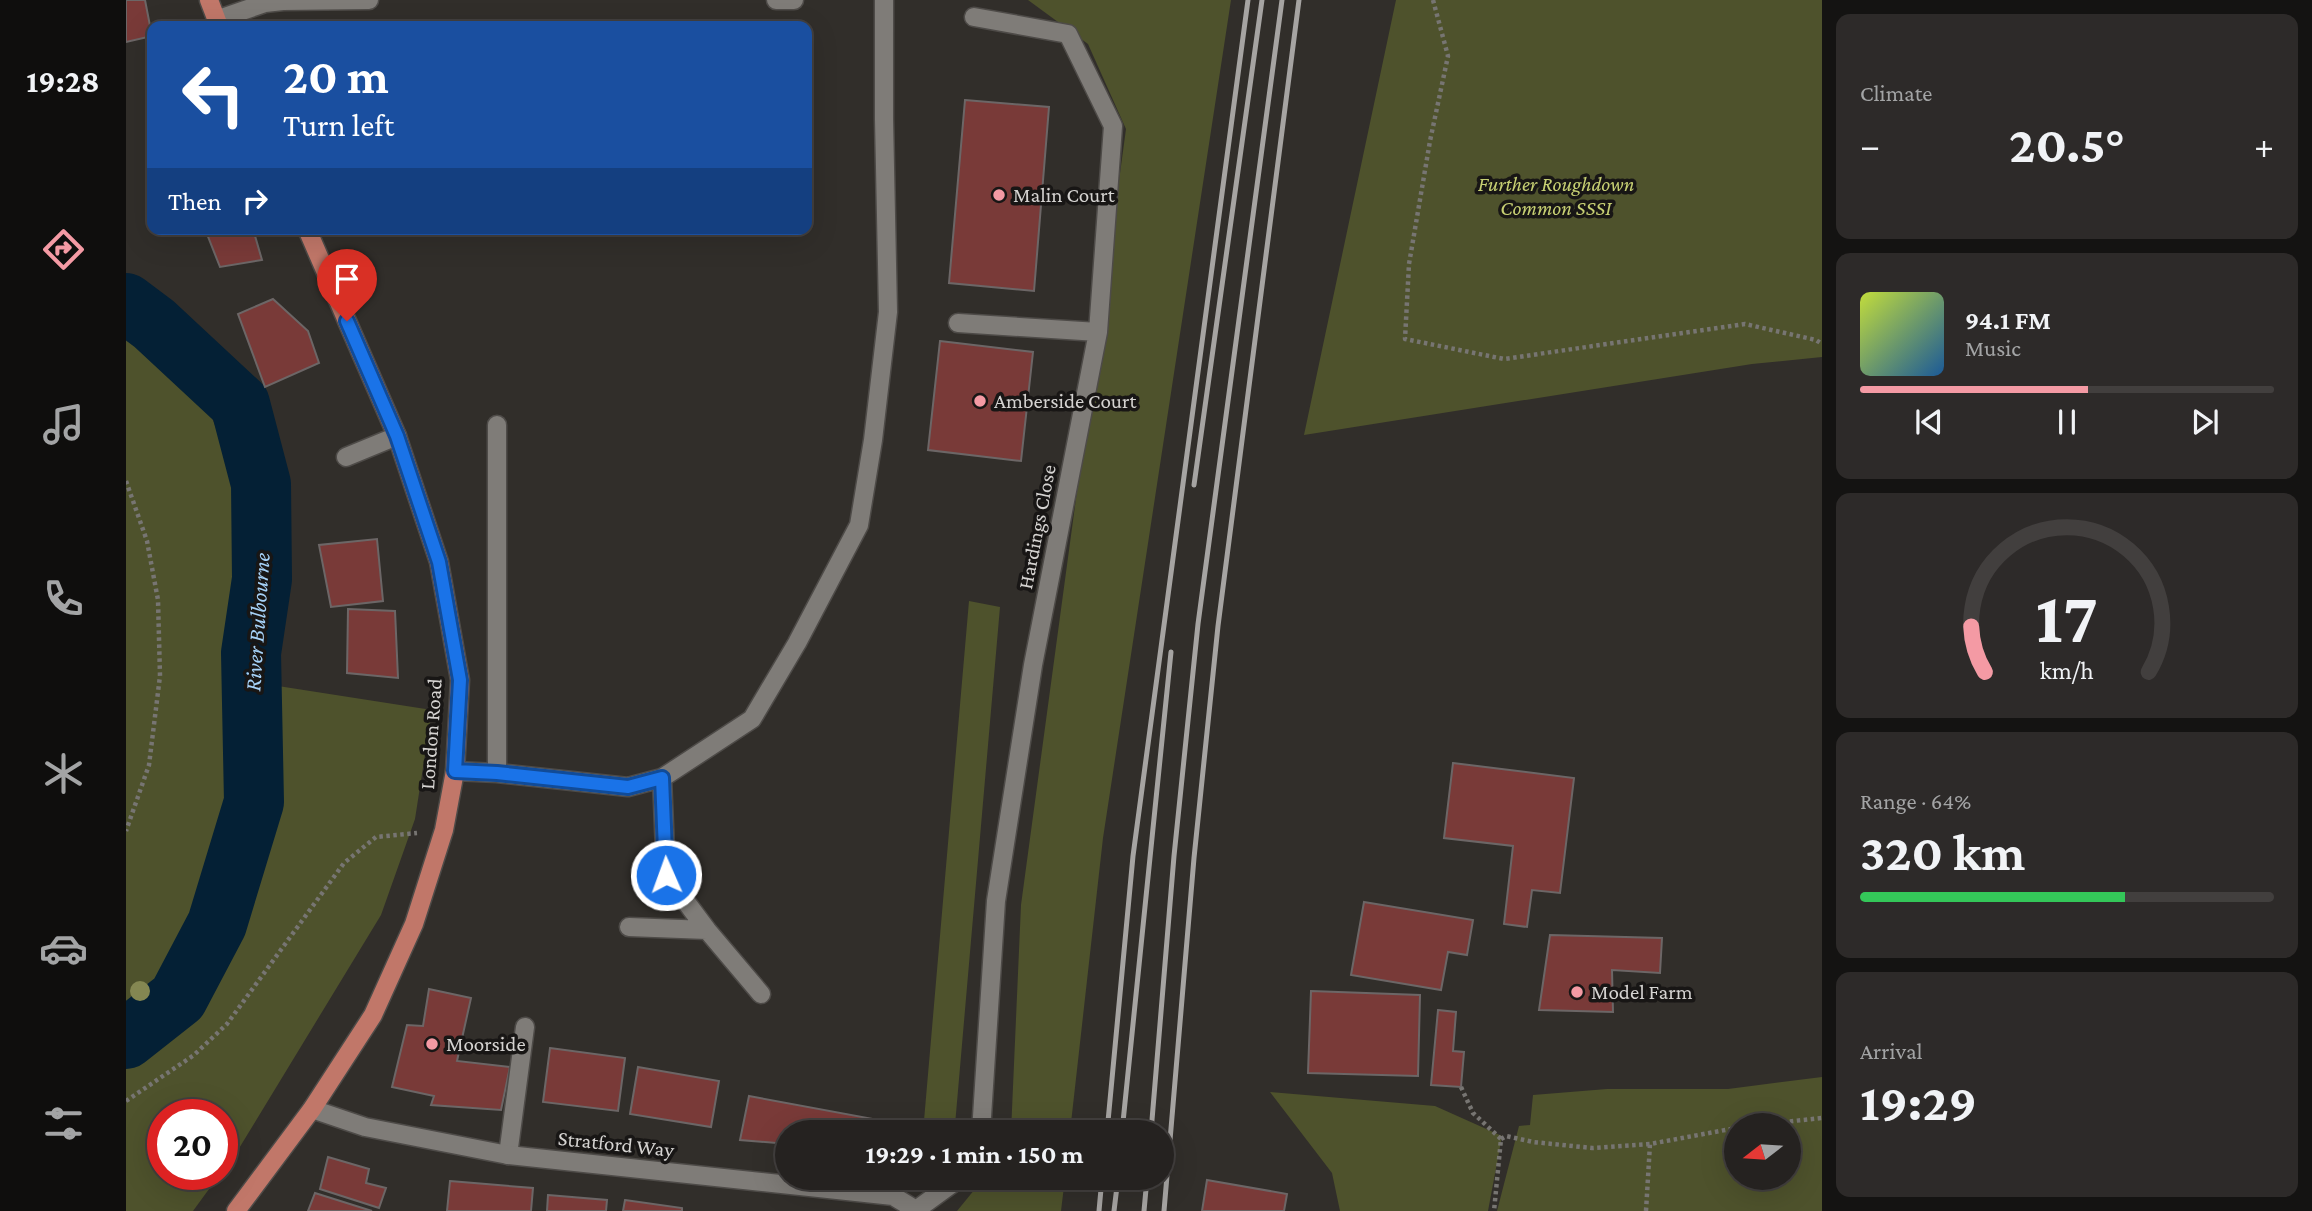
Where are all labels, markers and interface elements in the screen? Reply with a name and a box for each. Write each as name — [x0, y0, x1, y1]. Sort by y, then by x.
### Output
icon: left — [168, 49, 259, 140]
text: 20 m — [283, 49, 389, 104]
text: 19:28 — [26, 63, 100, 99]
text: Climate — [1860, 80, 1932, 106]
text: Turn left — [283, 107, 394, 143]
text: 20.5° — [2009, 115, 2125, 173]
text: − — [1860, 124, 1880, 166]
text: + — [2254, 124, 2274, 166]
park label: Further Roughdown Common SSSI — [1478, 172, 1634, 220]
icon: right — [236, 182, 274, 220]
place label: Malin Court — [1013, 183, 1116, 207]
text: Then — [168, 187, 222, 216]
marker: Malin Court — [991, 187, 1007, 203]
icon: directions — [39, 225, 88, 274]
pin — [317, 249, 377, 321]
icon: arrive — [328, 260, 366, 298]
text: 94.1 FM — [1965, 306, 2051, 335]
text: Music — [1965, 335, 2021, 361]
place label: Amberside Court — [994, 389, 1137, 413]
marker: Amberside Court — [972, 393, 988, 409]
icon: music — [39, 400, 88, 449]
icon: previous — [1910, 403, 1948, 441]
icon: pause — [2048, 403, 2086, 441]
icon: next — [2186, 403, 2224, 441]
street label: Hardings Close — [1013, 463, 1061, 591]
water label: River Bulbourne — [239, 552, 275, 692]
icon: phone — [39, 574, 88, 623]
text: 17 — [2036, 577, 2098, 658]
text: km/h — [2040, 656, 2094, 683]
street label: London Road — [415, 678, 447, 790]
icon: climate — [39, 749, 88, 798]
text: Range · 64% — [1860, 788, 1971, 814]
text: 320 km — [1860, 823, 2025, 881]
position arrow — [629, 838, 703, 912]
icon: car — [39, 924, 88, 973]
place label: Model Farm — [1591, 980, 1693, 1004]
marker: Model Farm — [1569, 984, 1585, 1000]
place label: Moorside — [446, 1032, 526, 1056]
marker: Moorside — [424, 1036, 440, 1052]
text: Arrival — [1860, 1038, 1923, 1064]
text: 19:29 — [1860, 1073, 1977, 1131]
icon: filters — [39, 1099, 88, 1148]
speed limit sign: 20 — [147, 1099, 238, 1190]
north arrow — [1724, 1113, 1801, 1190]
map controls — [1724, 1113, 1801, 1190]
street label: Stratford Way — [557, 1126, 676, 1162]
text: 19:29 · 1 min · 150 m — [865, 1140, 1084, 1169]

